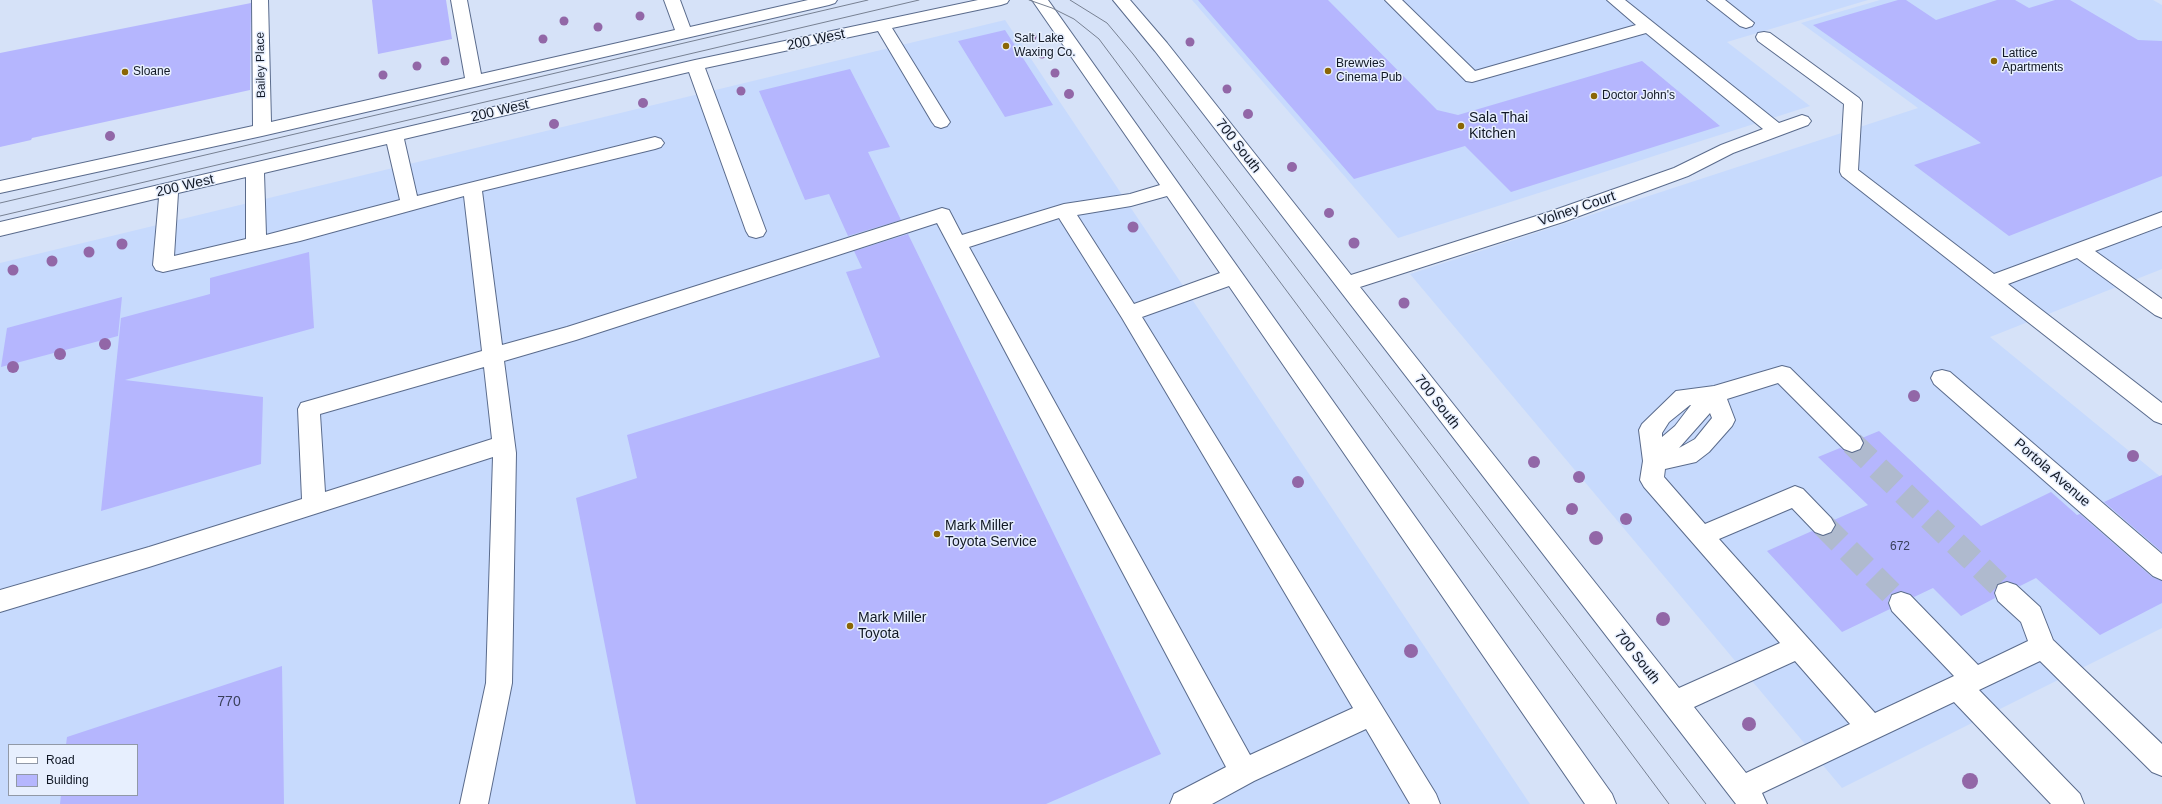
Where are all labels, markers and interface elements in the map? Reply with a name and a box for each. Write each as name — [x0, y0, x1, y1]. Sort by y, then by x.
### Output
street label: 200 West — [785, 26, 847, 54]
street label: Bailey Place — [253, 32, 269, 98]
place label: Salt Lake Waxing Co. — [1014, 32, 1076, 60]
marker: Salt Lake Waxing Co. — [1001, 41, 1011, 51]
place label: Lattice Apartments — [2002, 47, 2063, 75]
marker: Lattice Apartments — [1989, 56, 1999, 66]
place label: Brewvies Cinema Pub — [1336, 57, 1402, 85]
place label: Sloane — [133, 65, 170, 79]
marker: Brewvies Cinema Pub — [1323, 66, 1333, 76]
marker: Sloane — [120, 67, 130, 77]
place label: Doctor John's — [1602, 89, 1675, 103]
marker: Doctor John's — [1589, 91, 1599, 101]
street label: 200 West — [469, 96, 531, 126]
place label: Sala Thai Kitchen — [1469, 110, 1528, 142]
street label: 700 South — [1212, 116, 1264, 176]
marker: Sala Thai Kitchen — [1456, 121, 1466, 131]
street label: 200 West — [154, 171, 216, 201]
street label: Volney Court — [1536, 188, 1618, 230]
street label: 700 South — [1411, 372, 1463, 432]
street label: Portola Avenue — [2010, 435, 2094, 511]
place label: Mark Miller Toyota Service — [945, 518, 1037, 550]
marker: Mark Miller Toyota Service — [932, 529, 942, 539]
house number: 672 — [1890, 540, 1910, 554]
place label: Mark Miller Toyota — [858, 610, 926, 642]
marker: Mark Miller Toyota — [845, 621, 855, 631]
street label: 700 South — [1611, 627, 1663, 687]
house number: 770 — [217, 694, 241, 710]
legend — [8, 744, 138, 796]
text: Road — [46, 753, 75, 767]
text: Building — [46, 773, 89, 787]

